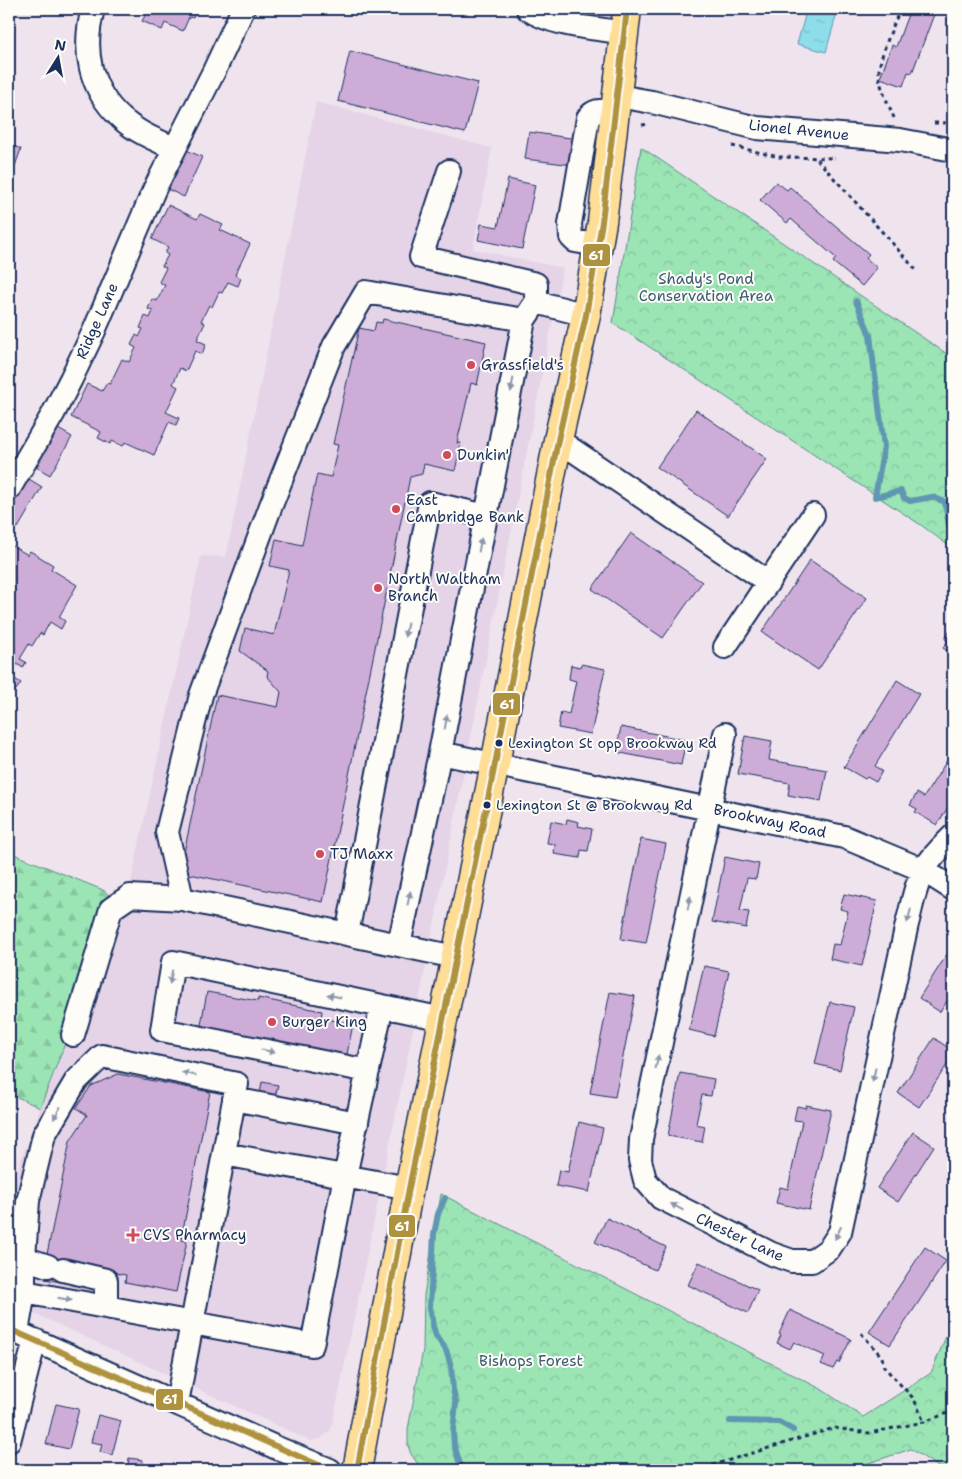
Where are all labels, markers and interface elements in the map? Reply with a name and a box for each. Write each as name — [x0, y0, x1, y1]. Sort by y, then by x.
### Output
north arrow — [32, 32, 82, 82]
text: N — [53, 35, 68, 55]
street label: Lionel Avenue — [748, 115, 850, 145]
line badge: 61 — [582, 243, 611, 267]
text: 61 — [588, 246, 604, 264]
park label: Shady's Pond Conservation Area — [639, 269, 774, 306]
street label: Ridge Lane — [71, 280, 123, 362]
place label: Grassfield's — [481, 355, 564, 375]
marker: Grassfield's — [465, 359, 477, 371]
one-way arrow — [507, 377, 515, 393]
place label: Dunkin' — [457, 445, 509, 465]
marker: Dunkin' — [441, 449, 453, 461]
place label: East Cambridge Bank — [406, 490, 524, 527]
marker: East Cambridge Bank — [390, 503, 402, 515]
one-way arrow — [477, 536, 485, 552]
place label: North Waltham Branch — [388, 569, 501, 606]
marker: North Waltham Branch — [372, 582, 384, 594]
one-way arrow — [402, 622, 410, 637]
line badge: 61 — [492, 692, 521, 716]
text: 61 — [499, 695, 515, 713]
one-way arrow — [442, 714, 450, 729]
place label: Lexington St opp Brookway Rd — [508, 734, 717, 752]
marker: Lexington St opp Brookway Rd — [494, 738, 504, 748]
place label: Lexington St @ Brookway Rd — [496, 796, 693, 814]
street label: Brookway Road — [712, 799, 829, 843]
marker: Lexington St @ Brookway Rd — [482, 800, 492, 810]
place label: TJ Maxx — [330, 844, 393, 864]
marker: TJ Maxx — [314, 848, 326, 860]
one-way arrow — [405, 890, 413, 905]
one-way arrow — [685, 895, 693, 911]
one-way arrow — [905, 909, 913, 924]
one-way arrow — [166, 969, 174, 985]
one-way arrow — [327, 992, 342, 1000]
place label: Burger King — [282, 1012, 367, 1032]
marker: Burger King — [266, 1016, 278, 1028]
one-way arrow — [260, 1048, 276, 1056]
one-way arrow — [653, 1054, 661, 1070]
one-way arrow — [870, 1067, 878, 1083]
one-way arrow — [181, 1070, 197, 1078]
one-way arrow — [52, 1106, 61, 1119]
one-way arrow — [670, 1203, 685, 1211]
street label: Chester Lane — [693, 1208, 787, 1266]
line badge: 61 — [388, 1214, 416, 1238]
text: 61 — [394, 1217, 410, 1235]
place label: CVS Pharmacy — [143, 1225, 246, 1245]
one-way arrow — [834, 1226, 842, 1240]
marker: CVS Pharmacy — [127, 1229, 139, 1241]
one-way arrow — [57, 1296, 73, 1304]
park label: Bishops Forest — [479, 1351, 583, 1371]
line badge: 61 — [155, 1388, 184, 1411]
text: 61 — [162, 1390, 178, 1408]

